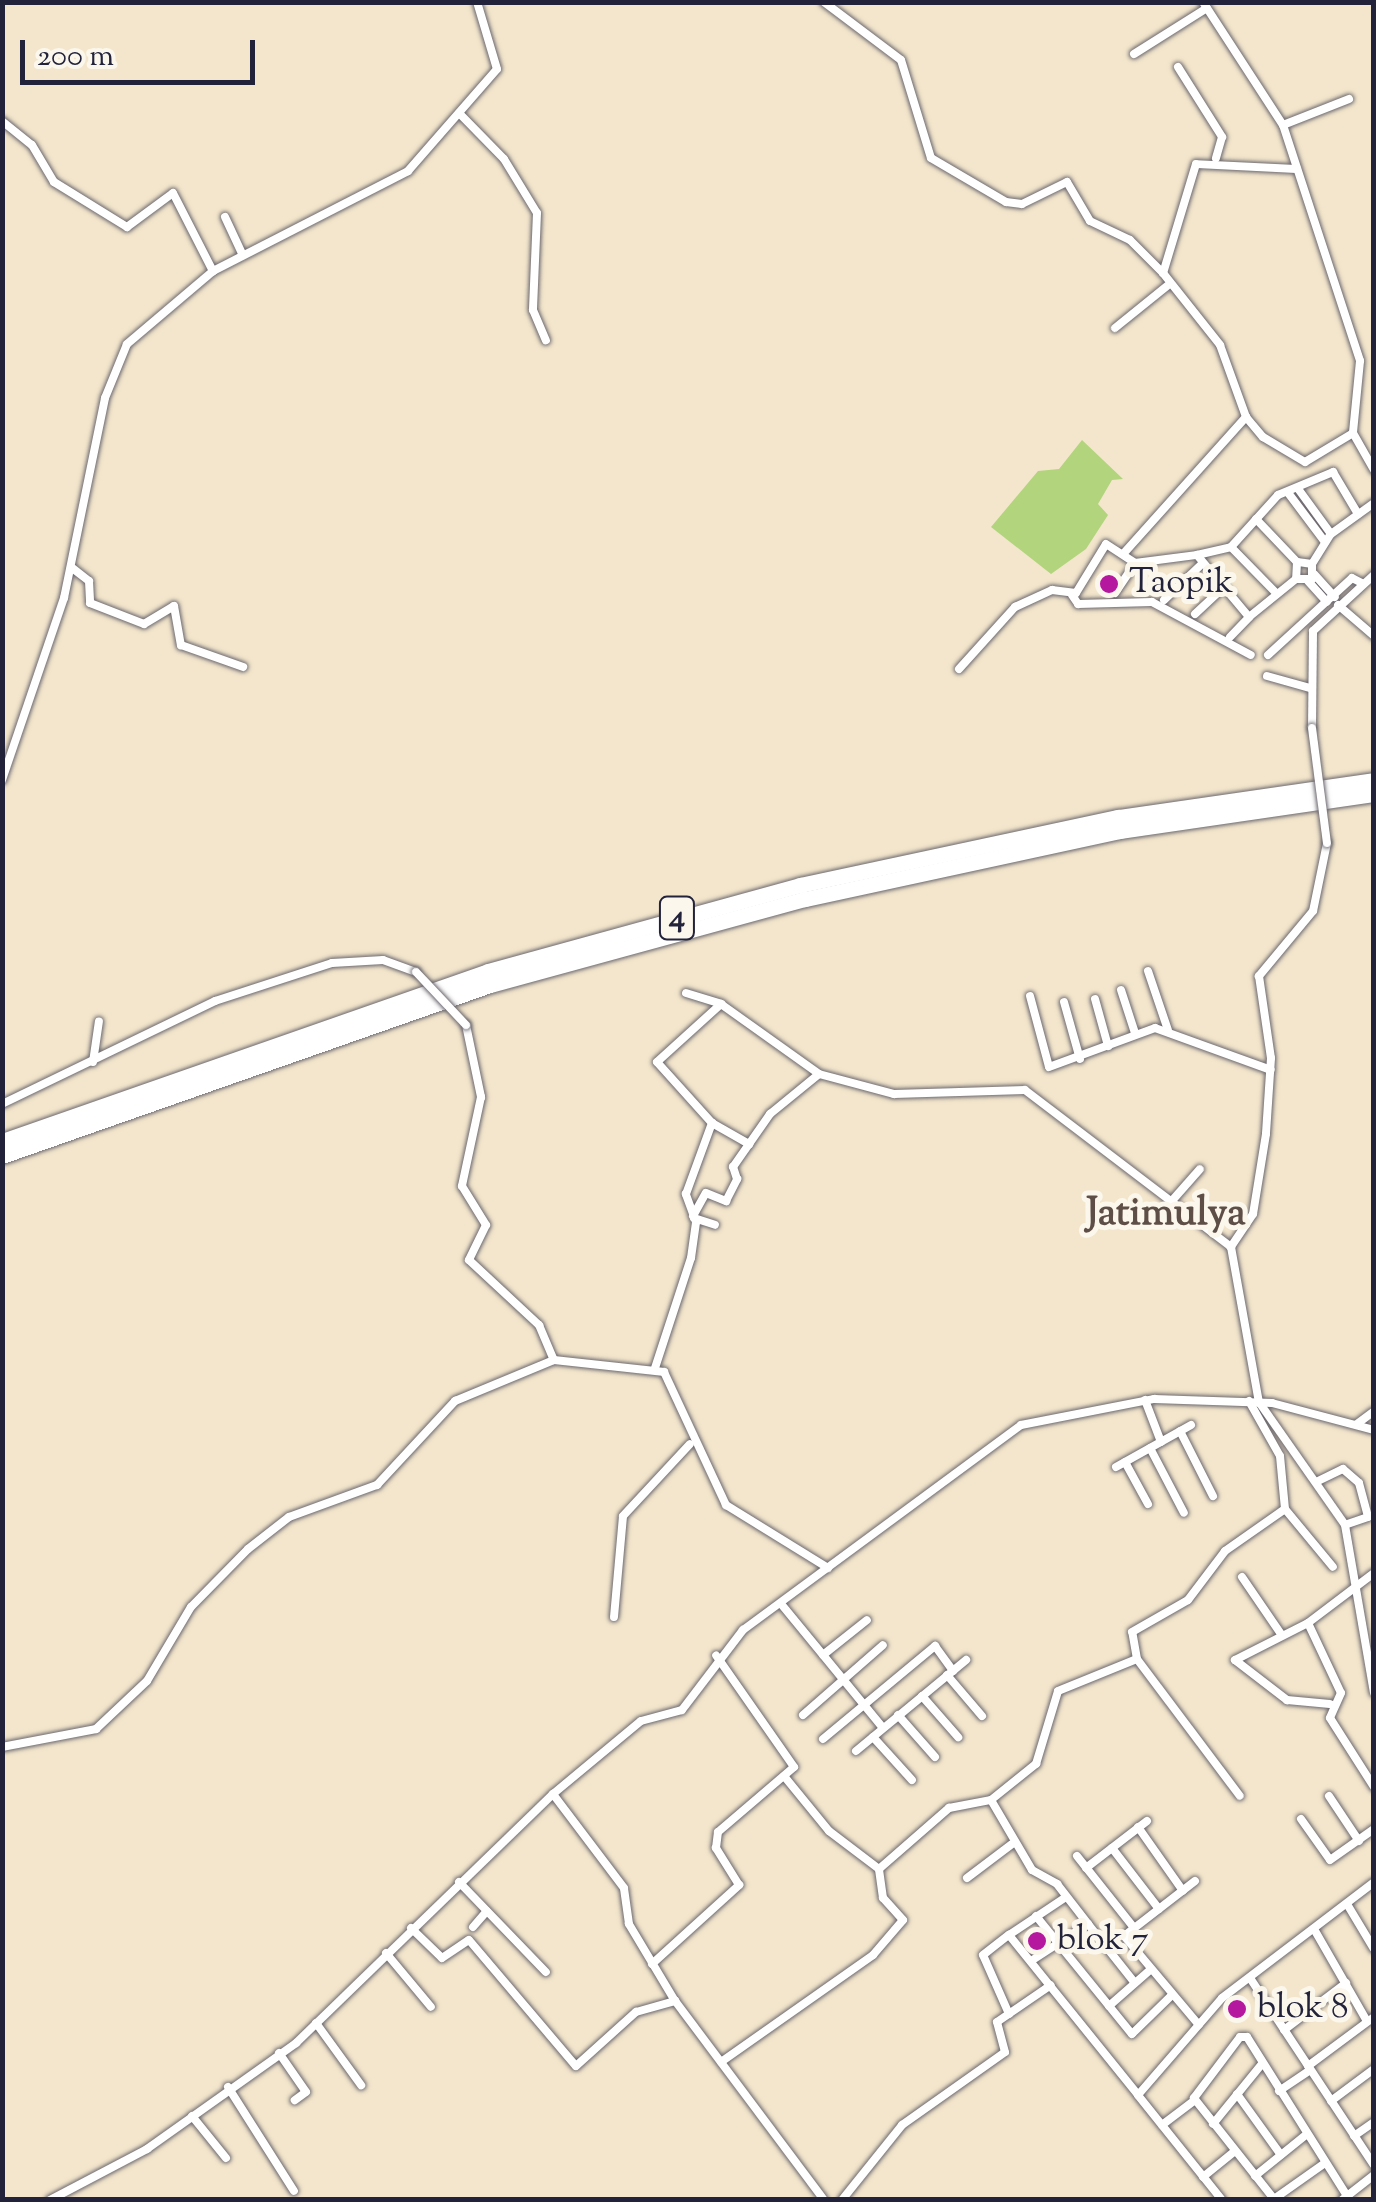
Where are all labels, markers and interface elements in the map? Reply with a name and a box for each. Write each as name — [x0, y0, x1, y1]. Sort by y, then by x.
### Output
scale bar — [25, 20, 260, 82]
text: 200 m — [37, 36, 114, 79]
place label: Taopik — [1129, 563, 1233, 605]
marker: Taopik — [1098, 573, 1120, 595]
road number: 4 — [657, 891, 697, 945]
district label: Jatimulya — [1086, 1191, 1246, 1239]
place label: blok 7 — [1057, 1920, 1148, 1962]
marker: blok 7 — [1026, 1930, 1048, 1952]
place label: blok 8 — [1257, 1988, 1348, 2030]
marker: blok 8 — [1226, 1998, 1248, 2020]

